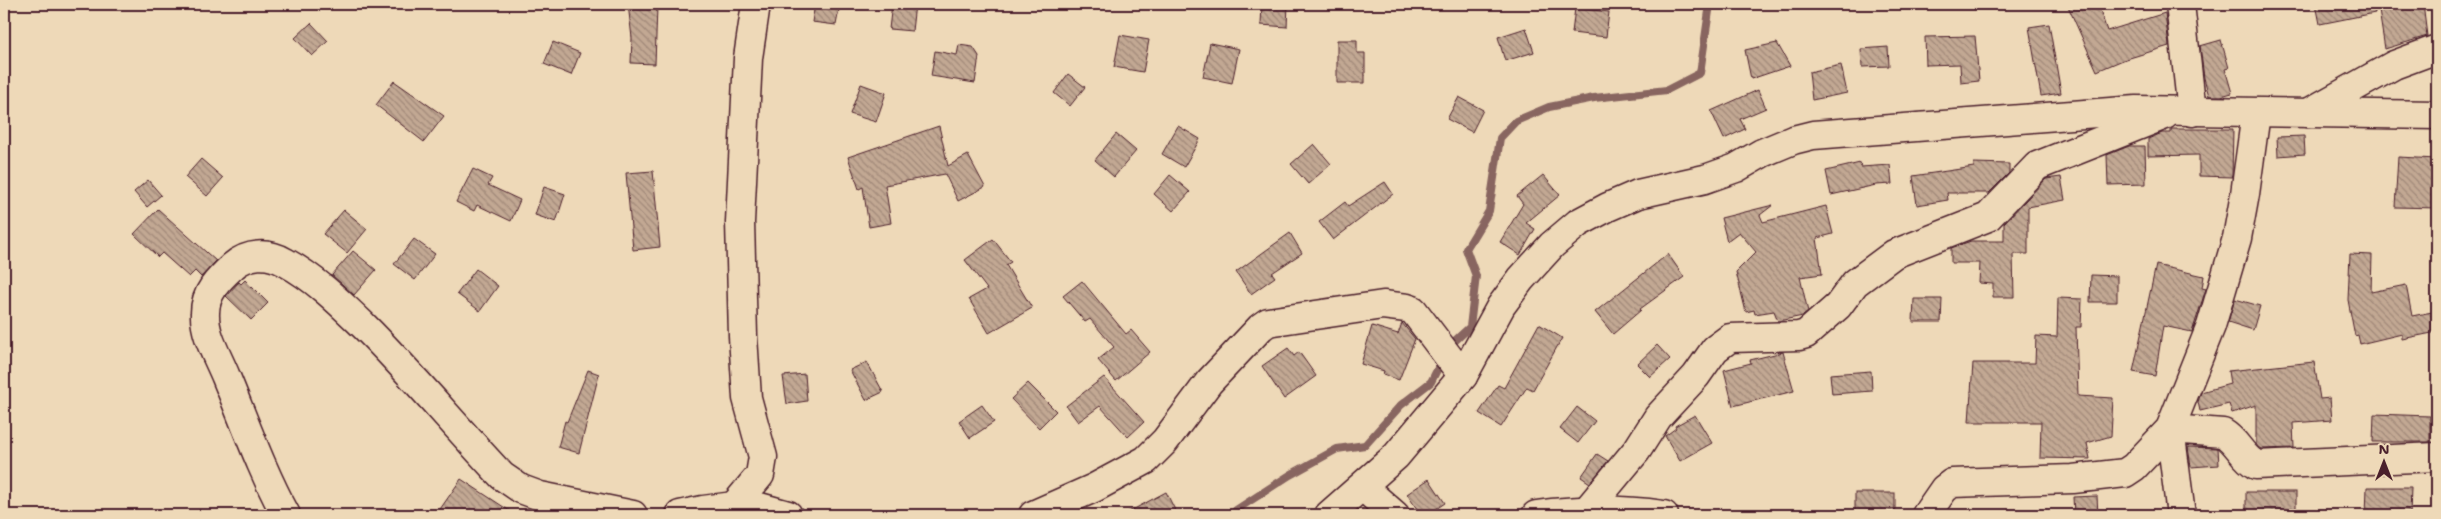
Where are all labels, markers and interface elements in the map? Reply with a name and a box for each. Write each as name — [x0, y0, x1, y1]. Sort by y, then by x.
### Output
north arrow — [2358, 436, 2408, 486]
text: N — [2378, 440, 2390, 458]

